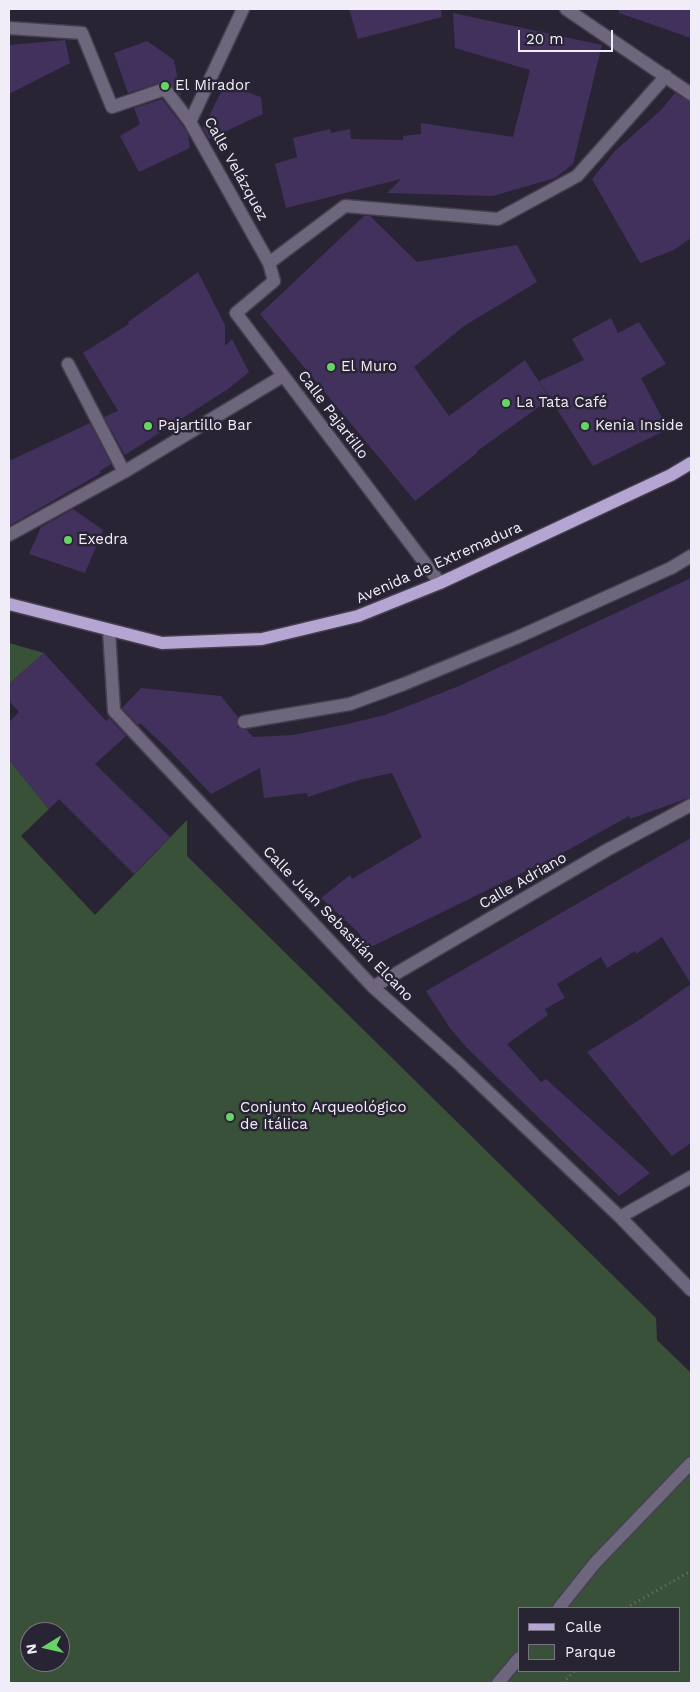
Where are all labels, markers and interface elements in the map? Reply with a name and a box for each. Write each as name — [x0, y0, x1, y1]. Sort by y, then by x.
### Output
scale bar — [520, 20, 615, 52]
text: 20 m — [526, 30, 564, 48]
place label: El Mirador — [175, 77, 250, 95]
marker: El Mirador — [159, 80, 171, 92]
street label: Calle Velázquez — [200, 114, 272, 224]
place label: El Muro — [341, 358, 397, 376]
marker: El Muro — [325, 361, 337, 373]
street label: Calle Pajartillo — [294, 367, 372, 463]
place label: La Tata Café — [516, 394, 607, 412]
marker: La Tata Café — [500, 397, 512, 409]
place label: Pajartillo Bar — [158, 417, 252, 435]
place label: Kenia Inside — [595, 417, 683, 435]
marker: Pajartillo Bar — [142, 420, 154, 432]
marker: Kenia Inside — [579, 420, 591, 432]
street label: Avenida de Extremadura — [353, 518, 525, 608]
place label: Exedra — [78, 531, 128, 549]
marker: Exedra — [62, 534, 74, 546]
street label: Calle Juan Sebastián Elcano — [259, 843, 417, 1005]
street label: Calle Adriano — [476, 849, 570, 913]
place label: Conjunto Arqueológico de Itálica — [240, 1099, 406, 1134]
marker: Conjunto Arqueológico de Itálica — [224, 1111, 236, 1123]
legend — [518, 1607, 680, 1672]
text: Calle — [565, 1618, 602, 1636]
north arrow — [20, 1622, 70, 1672]
text: N — [22, 1643, 40, 1656]
text: Parque — [565, 1643, 616, 1661]

